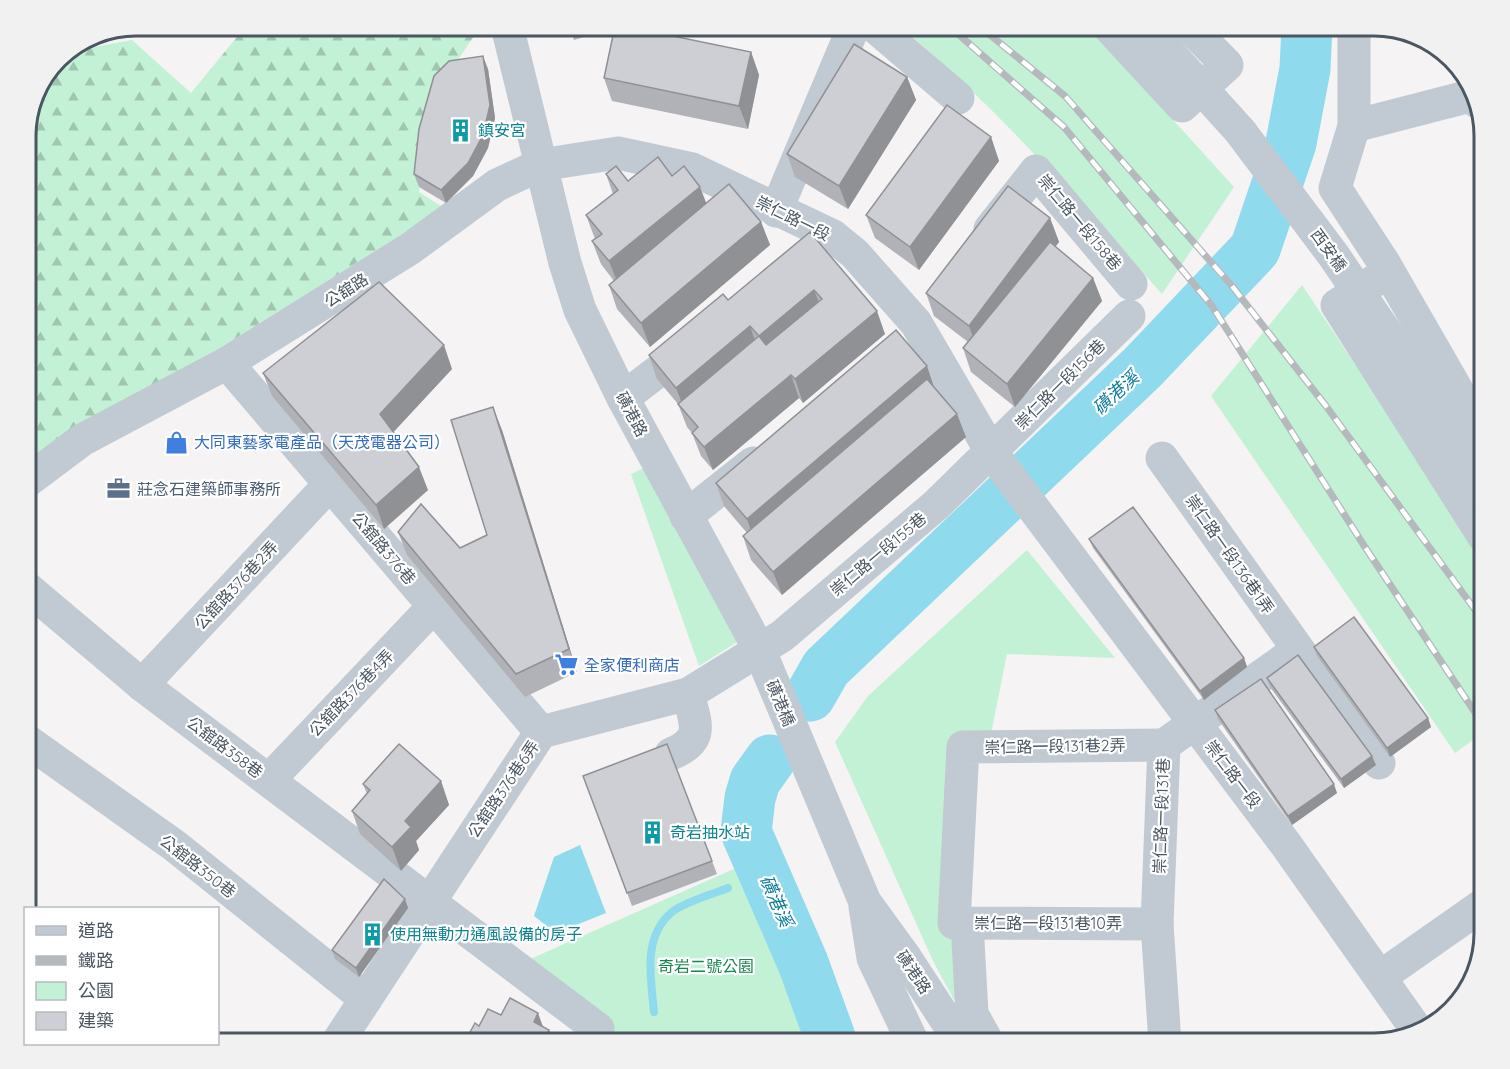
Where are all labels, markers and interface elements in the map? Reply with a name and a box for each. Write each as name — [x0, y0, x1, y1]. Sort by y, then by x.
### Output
building icon: 鎮安宮 — [447, 117, 473, 143]
place label: 鎮安宮 — [478, 120, 526, 140]
street label: 崇仁路一段158巷 — [1034, 170, 1126, 274]
street label: 崇仁路一段 — [753, 191, 833, 245]
street label: 西安橋 — [1307, 225, 1351, 275]
street label: 公舘路 — [320, 269, 372, 311]
street label: 崇仁路一段156巷 — [1011, 335, 1109, 433]
water label: 磺港溪 — [1088, 364, 1145, 419]
street label: 磺港路 — [612, 388, 652, 440]
shop icon: 大同東藝家電產品（天茂電器公司） — [163, 429, 189, 455]
place label: 大同東藝家電產品（天茂電器公司） — [194, 432, 450, 452]
office icon: 莊念石建築師事務所 — [106, 476, 132, 502]
place label: 莊念石建築師事務所 — [137, 479, 281, 499]
street label: 崇仁路一段136巷1弄 — [1181, 491, 1279, 617]
street label: 公舘路376巷 — [348, 508, 420, 588]
street label: 崇仁路一段155巷 — [826, 508, 930, 600]
street label: 公舘路376巷2弄 — [190, 537, 282, 633]
street label: 公舘路376巷4弄 — [305, 645, 397, 741]
supermarket icon: 全家便利商店 — [553, 652, 579, 678]
place label: 全家便利商店 — [584, 655, 680, 675]
street label: 磺港橋 — [762, 677, 800, 729]
street label: 公舘路358巷 — [183, 712, 267, 782]
street label: 崇仁路一段131巷2弄 — [984, 735, 1126, 757]
street label: 公舘路376巷6弄 — [463, 736, 543, 842]
street label: 崇仁路一段 — [1201, 736, 1265, 812]
street label: 崇仁路一段131巷 — [1149, 758, 1173, 874]
building icon: 奇岩抽水站 — [639, 819, 665, 845]
place label: 奇岩抽水站 — [670, 822, 750, 842]
street label: 公舘路350巷 — [156, 830, 240, 902]
water label: 磺港溪 — [755, 871, 799, 933]
legend — [24, 907, 219, 1045]
street label: 崇仁路一段131巷10弄 — [974, 913, 1122, 933]
text: 道路 — [78, 919, 114, 942]
building icon: 使用無動力通風設備的房子 — [359, 921, 385, 947]
place label: 使用無動力通風設備的房子 — [390, 924, 582, 944]
street label: 磺港路 — [892, 947, 936, 997]
text: 鐵路 — [78, 949, 114, 972]
park label: 奇岩二號公園 — [658, 956, 754, 976]
text: 公園 — [78, 979, 114, 1002]
text: 建築 — [78, 1009, 114, 1032]

